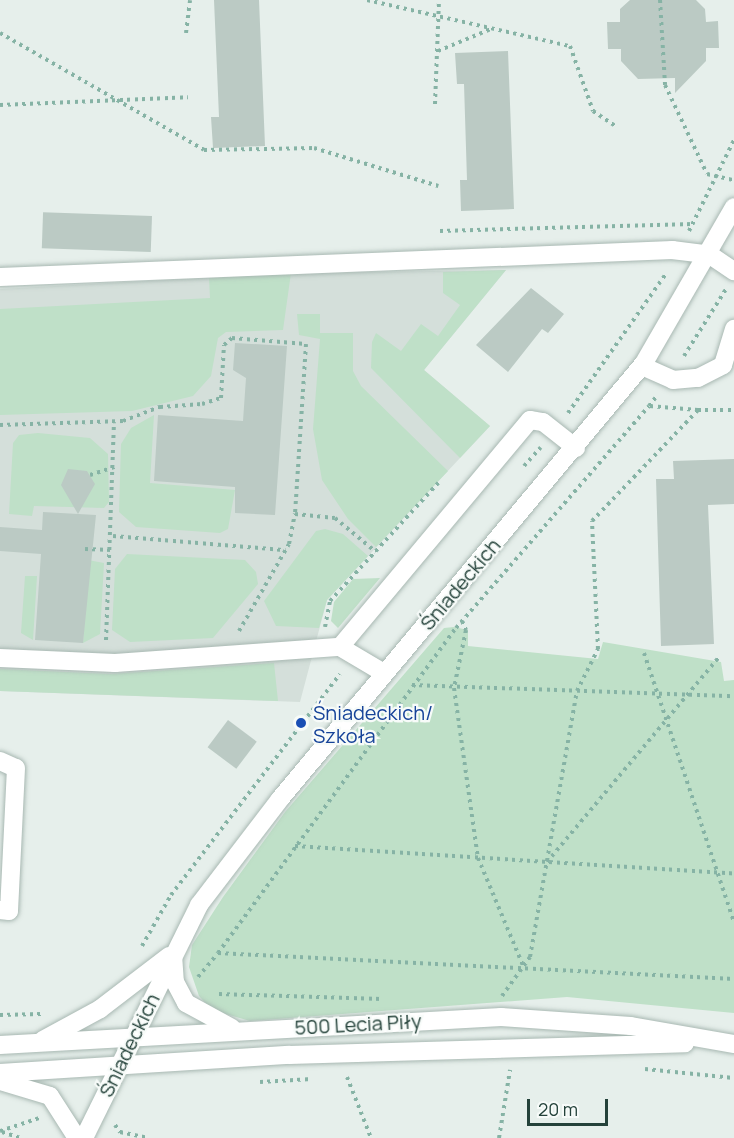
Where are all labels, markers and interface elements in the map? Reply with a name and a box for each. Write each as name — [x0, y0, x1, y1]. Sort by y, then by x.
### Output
street label: Śniadeckich — [415, 533, 505, 635]
place label: Śniadeckich/ Szkoła — [313, 700, 433, 747]
marker: Śniadeckich/ Szkoła — [294, 716, 308, 730]
street label: Śniadeckich — [94, 989, 164, 1101]
street label: 500 Lecia Piły — [294, 1009, 422, 1039]
scale bar — [530, 1087, 611, 1125]
text: 20 m — [538, 1097, 578, 1121]

